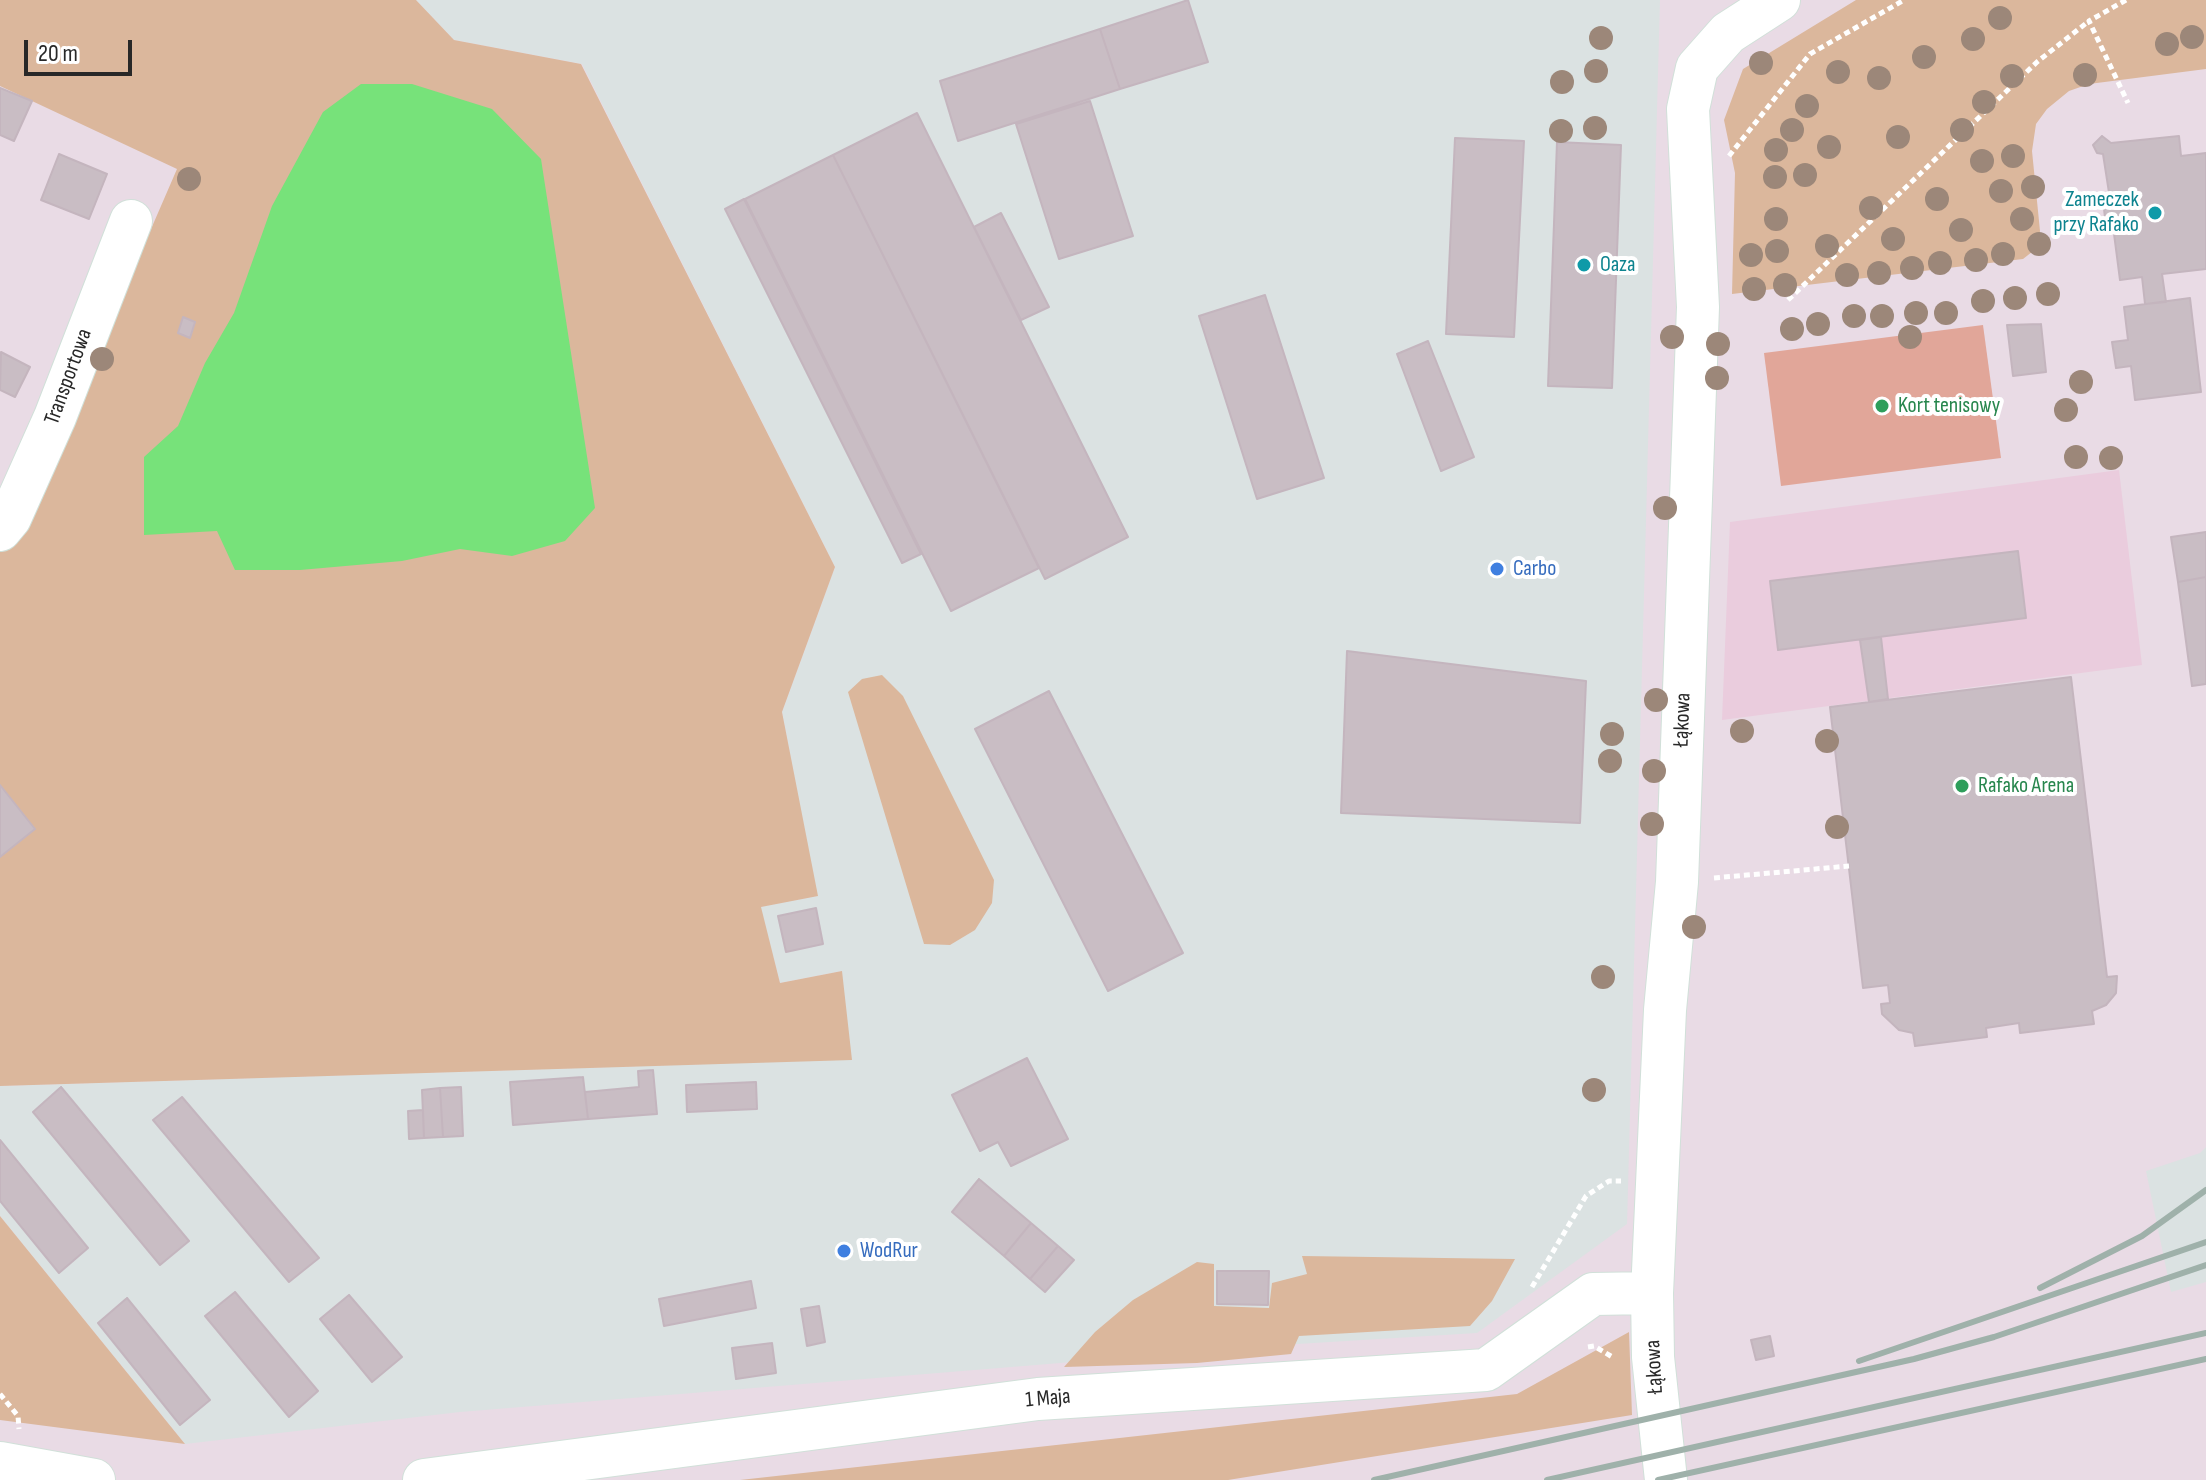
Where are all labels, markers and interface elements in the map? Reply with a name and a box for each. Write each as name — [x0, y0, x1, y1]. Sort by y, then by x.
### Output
scale bar — [28, 24, 136, 74]
text: 20 m — [38, 39, 78, 68]
place label: Zameczek przy Rafako — [2053, 187, 2139, 238]
marker: Zameczek przy Rafako — [2146, 204, 2164, 222]
place label: Oaza — [1600, 252, 1635, 278]
marker: Oaza — [1575, 256, 1593, 274]
street label: Transportowa — [40, 326, 98, 428]
place label: Kort tenisowy — [1898, 393, 2000, 419]
marker: Kort tenisowy — [1873, 397, 1891, 415]
place label: Carbo — [1513, 556, 1556, 582]
marker: Carbo — [1488, 560, 1506, 578]
street label: Łąkowa — [1669, 692, 1697, 748]
place label: Rafako Arena — [1978, 773, 2074, 799]
marker: Rafako Arena — [1953, 777, 1971, 795]
place label: WodRur — [860, 1238, 918, 1264]
marker: WodRur — [835, 1242, 853, 1260]
street label: Łąkowa — [1640, 1339, 1670, 1395]
street label: 1 Maja — [1024, 1384, 1072, 1414]

